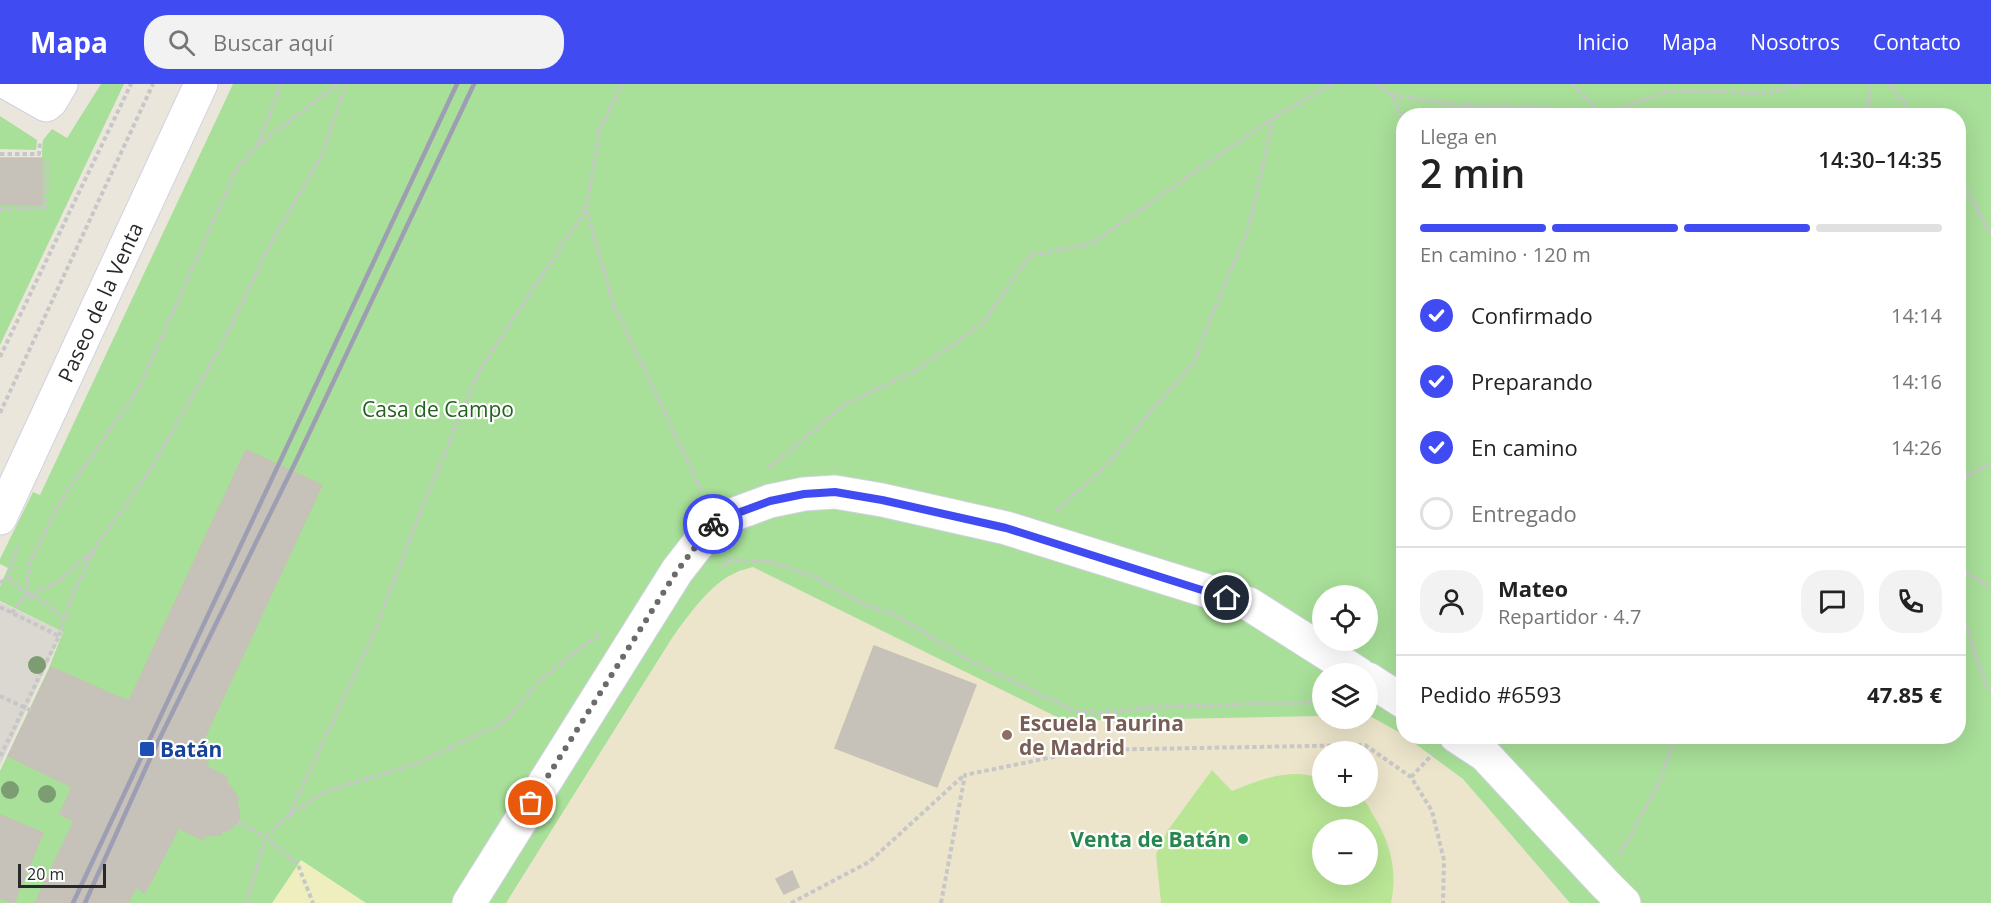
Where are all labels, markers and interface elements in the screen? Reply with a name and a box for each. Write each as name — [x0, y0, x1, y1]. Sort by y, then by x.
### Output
search box — [144, 15, 564, 69]
text: Mapa — [30, 23, 108, 61]
icon: search — [165, 26, 198, 59]
text: Buscar aquí — [213, 27, 333, 57]
text: Inicio — [1577, 28, 1629, 56]
text: Mapa — [1662, 28, 1717, 56]
text: Nosotros — [1750, 28, 1840, 56]
text: Contacto — [1873, 28, 1961, 56]
text: Llega en — [1420, 123, 1497, 150]
text: 14:30–14:35 — [1818, 144, 1942, 174]
text: 2 min — [1420, 146, 1525, 199]
street label: Paseo de la Venta — [51, 218, 149, 387]
text: En camino · 120 m — [1420, 241, 1591, 268]
icon: check — [1420, 299, 1453, 332]
text: Confirmado — [1471, 300, 1593, 330]
text: 14:14 — [1891, 302, 1942, 329]
icon: check — [1420, 365, 1453, 398]
text: Preparando — [1471, 366, 1593, 396]
text: 14:16 — [1891, 368, 1942, 395]
park label: Casa de Campo — [362, 395, 514, 423]
icon: check — [1420, 431, 1453, 464]
text: En camino — [1471, 432, 1578, 462]
text: 14:26 — [1891, 434, 1942, 461]
courier — [683, 494, 743, 554]
text: Entregado — [1471, 498, 1577, 528]
icon: bike — [697, 508, 730, 541]
button: person — [1420, 570, 1483, 633]
button: chat — [1801, 570, 1864, 633]
button: phone — [1879, 570, 1942, 633]
pin — [1201, 572, 1252, 623]
text: Mateo — [1498, 573, 1568, 603]
icon: home — [1210, 581, 1243, 614]
map controls — [1312, 585, 1378, 885]
button: locate — [1312, 585, 1378, 651]
text: Repartidor · 4.7 — [1498, 603, 1642, 630]
button: layers — [1312, 663, 1378, 729]
text: Pedido #6593 — [1420, 679, 1562, 709]
text: 47.85 € — [1867, 679, 1942, 709]
place label: Escuela Taurina de Madrid — [1019, 709, 1184, 761]
marker: Escuela Taurina de Madrid — [1000, 728, 1014, 742]
place label: Batán — [160, 735, 222, 763]
marker: Batán — [138, 740, 156, 758]
button: + — [1312, 741, 1378, 807]
pin — [505, 777, 556, 828]
icon: bag — [514, 786, 547, 819]
button: − — [1312, 819, 1378, 885]
place label: Venta de Batán — [1070, 825, 1231, 853]
marker: Venta de Batán — [1236, 832, 1250, 846]
scale bar — [18, 861, 106, 888]
text: 20 m — [27, 863, 64, 885]

